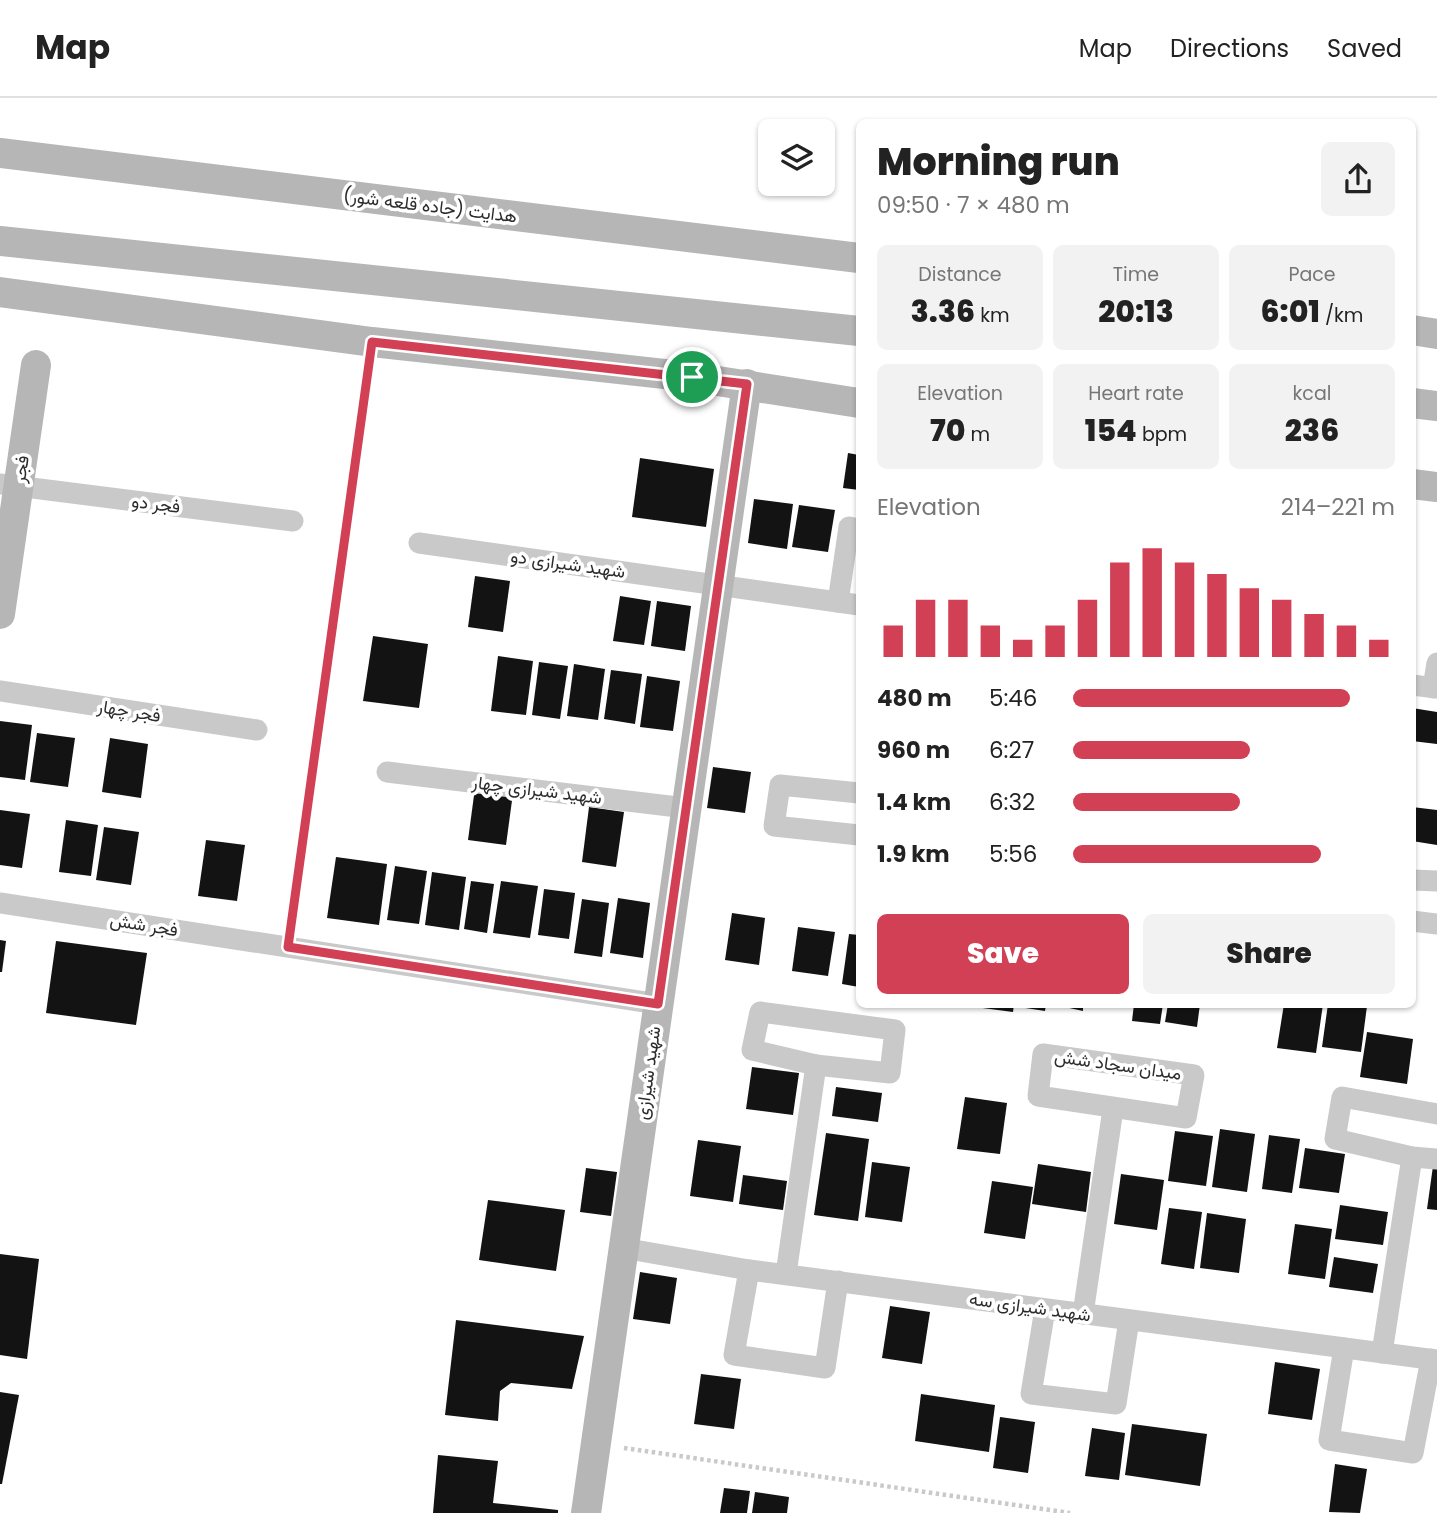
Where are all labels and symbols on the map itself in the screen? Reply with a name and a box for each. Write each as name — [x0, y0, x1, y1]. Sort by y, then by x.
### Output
street label: هدایت (جاده قلعه شور) — [342, 182, 518, 229]
pin — [662, 347, 722, 407]
street label: فجر — [6, 454, 35, 485]
street label: فجر دو — [130, 488, 182, 519]
street label: شهید شیرازی دو — [509, 543, 627, 584]
street label: فجر چهار — [94, 693, 163, 728]
street label: شهید شیرازی چهار — [470, 769, 604, 810]
street label: فجر شش — [108, 907, 180, 942]
street label: شهید شیرازی — [629, 1025, 666, 1121]
street label: میدان سجاد شش — [1053, 1043, 1183, 1086]
street label: شهید شیرازی سه — [968, 1286, 1092, 1327]

